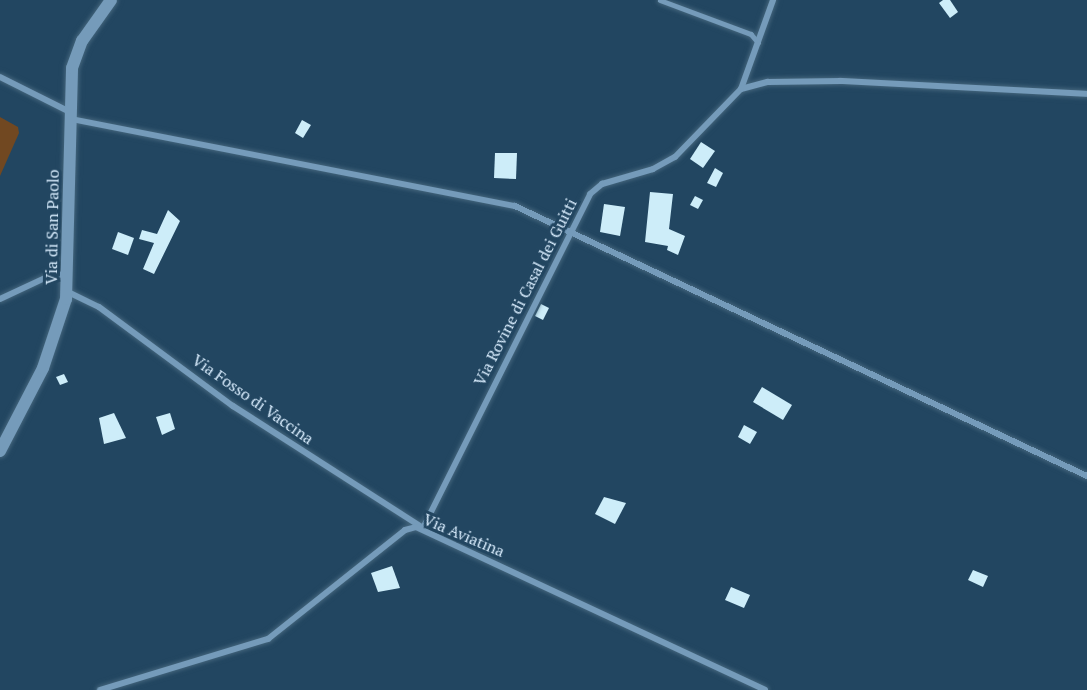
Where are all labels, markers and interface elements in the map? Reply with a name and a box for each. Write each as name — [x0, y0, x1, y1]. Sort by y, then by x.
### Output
street label: Via di San Paolo — [41, 169, 63, 285]
street label: Via Rovine di Casal dei Guitti — [469, 195, 581, 389]
street label: Via Fosso di Vaccina — [188, 350, 318, 448]
street label: Via Aviatina — [420, 509, 508, 561]

